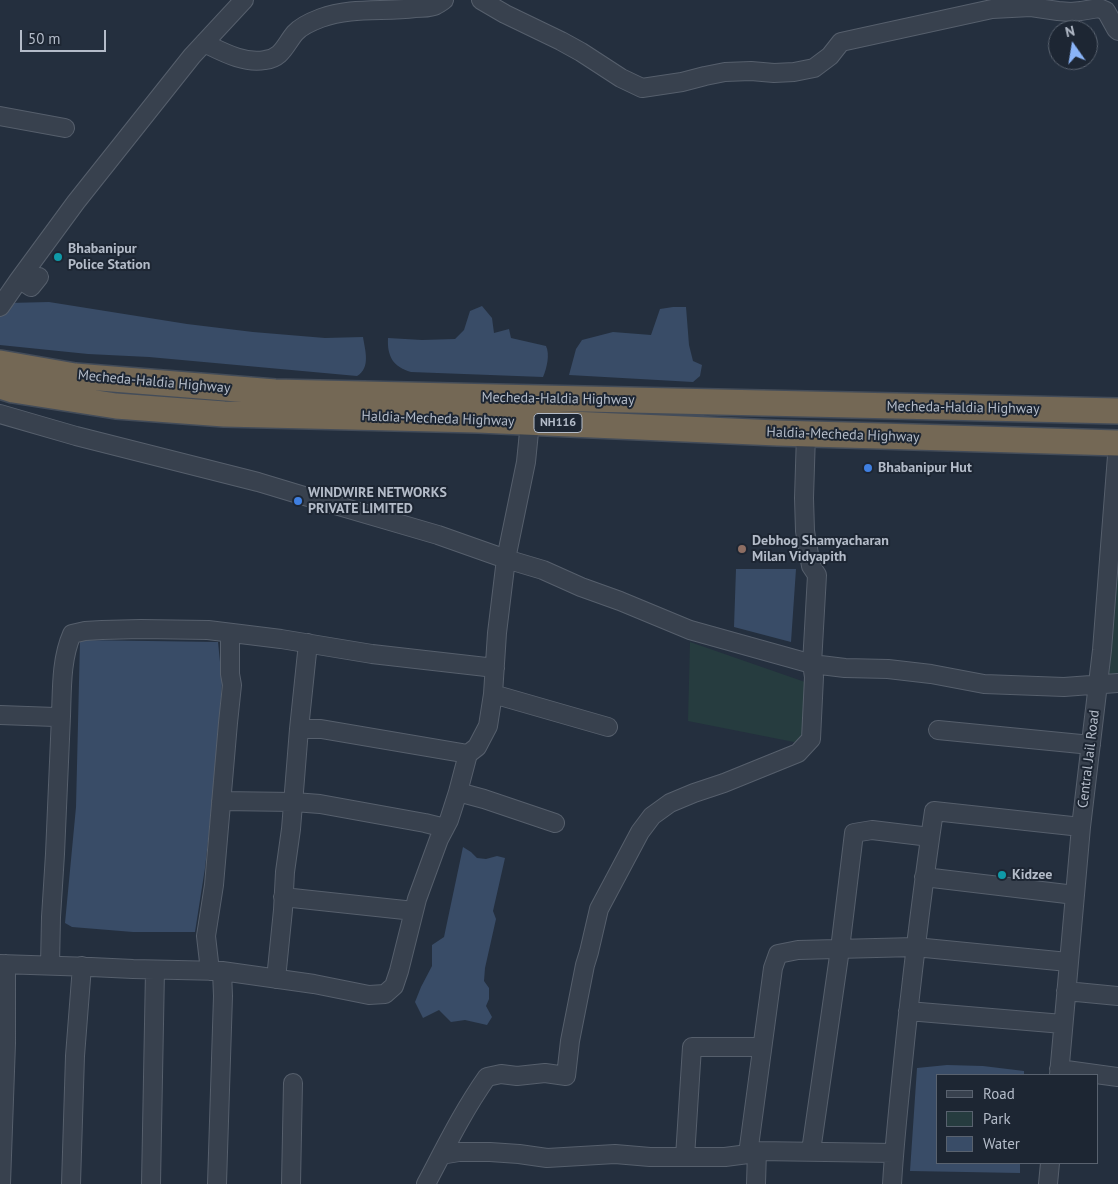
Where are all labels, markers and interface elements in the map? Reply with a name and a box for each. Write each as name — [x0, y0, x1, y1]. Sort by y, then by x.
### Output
scale bar — [22, 20, 109, 52]
north arrow — [1048, 20, 1098, 70]
text: N — [1063, 22, 1076, 41]
text: 50 m — [28, 29, 61, 48]
place label: Bhabanipur Police Station — [68, 241, 150, 274]
marker: Bhabanipur Police Station — [52, 251, 64, 263]
street label: Mecheda-Haldia Highway — [77, 367, 231, 397]
street label: Mecheda-Haldia Highway — [481, 389, 635, 409]
street label: Mecheda-Haldia Highway — [886, 398, 1040, 418]
street label: Haldia-Mecheda Highway — [361, 408, 515, 430]
road number: NH116 — [534, 413, 582, 432]
street label: Haldia-Mecheda Highway — [766, 424, 920, 446]
place label: Bhabanipur Hut — [878, 460, 972, 476]
marker: Bhabanipur Hut — [862, 462, 874, 474]
place label: WINDWIRE NETWORKS PRIVATE LIMITED — [308, 485, 447, 518]
marker: WINDWIRE NETWORKS PRIVATE LIMITED — [292, 495, 304, 507]
place label: Debhog Shamyacharan Milan Vidyapith — [752, 533, 889, 566]
marker: Debhog Shamyacharan Milan Vidyapith — [736, 543, 748, 555]
street label: Central Jail Road — [1075, 709, 1103, 809]
place label: Kidzee — [1012, 867, 1052, 883]
marker: Kidzee — [996, 869, 1008, 881]
legend — [936, 1074, 1098, 1164]
text: Road — [983, 1084, 1015, 1103]
text: Park — [983, 1109, 1011, 1128]
text: Water — [983, 1134, 1020, 1153]

